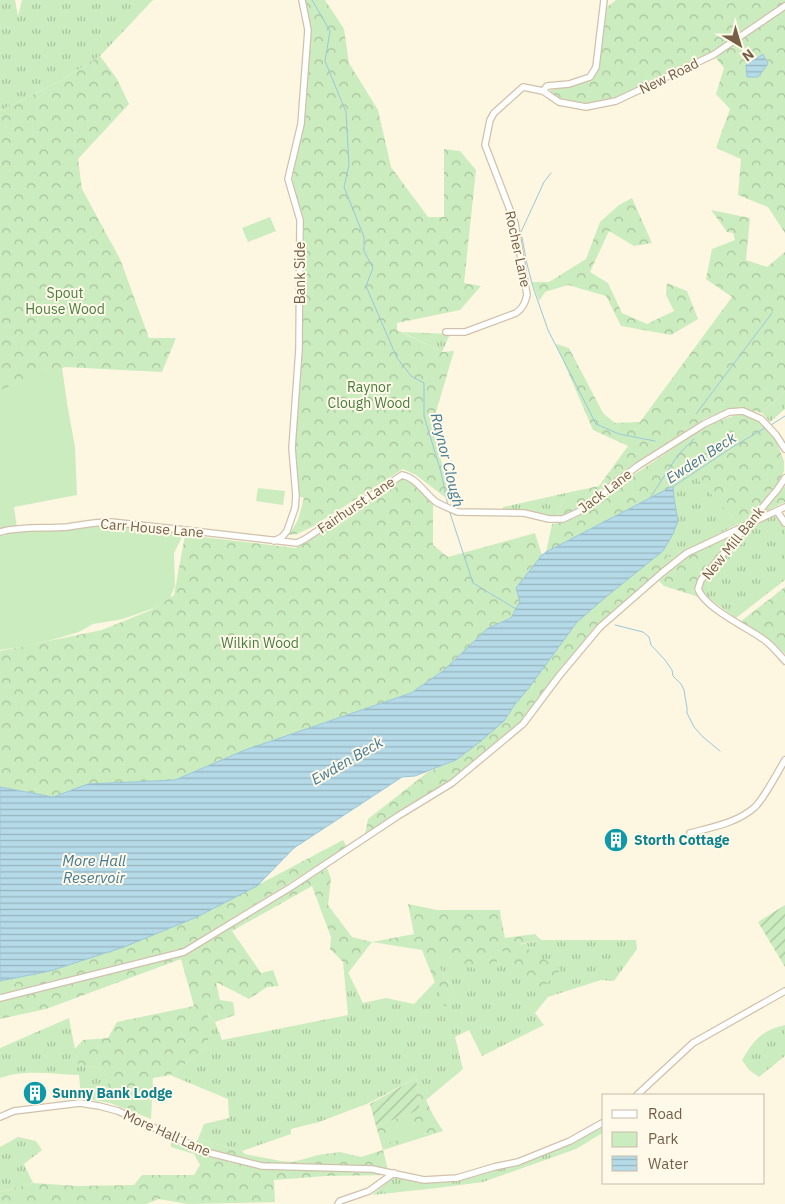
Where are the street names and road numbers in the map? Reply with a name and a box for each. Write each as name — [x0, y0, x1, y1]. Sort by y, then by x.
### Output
street label: New Road — [636, 54, 702, 98]
street label: Rocher Lane — [501, 209, 535, 289]
street label: Bank Side — [291, 241, 309, 304]
street label: Jack Lane — [575, 465, 636, 517]
street label: Fairhurst Lane — [314, 472, 398, 537]
street label: New Mill Bank — [698, 502, 768, 583]
street label: Carr House Lane — [100, 515, 205, 541]
street label: More Hall Lane — [121, 1106, 214, 1160]

